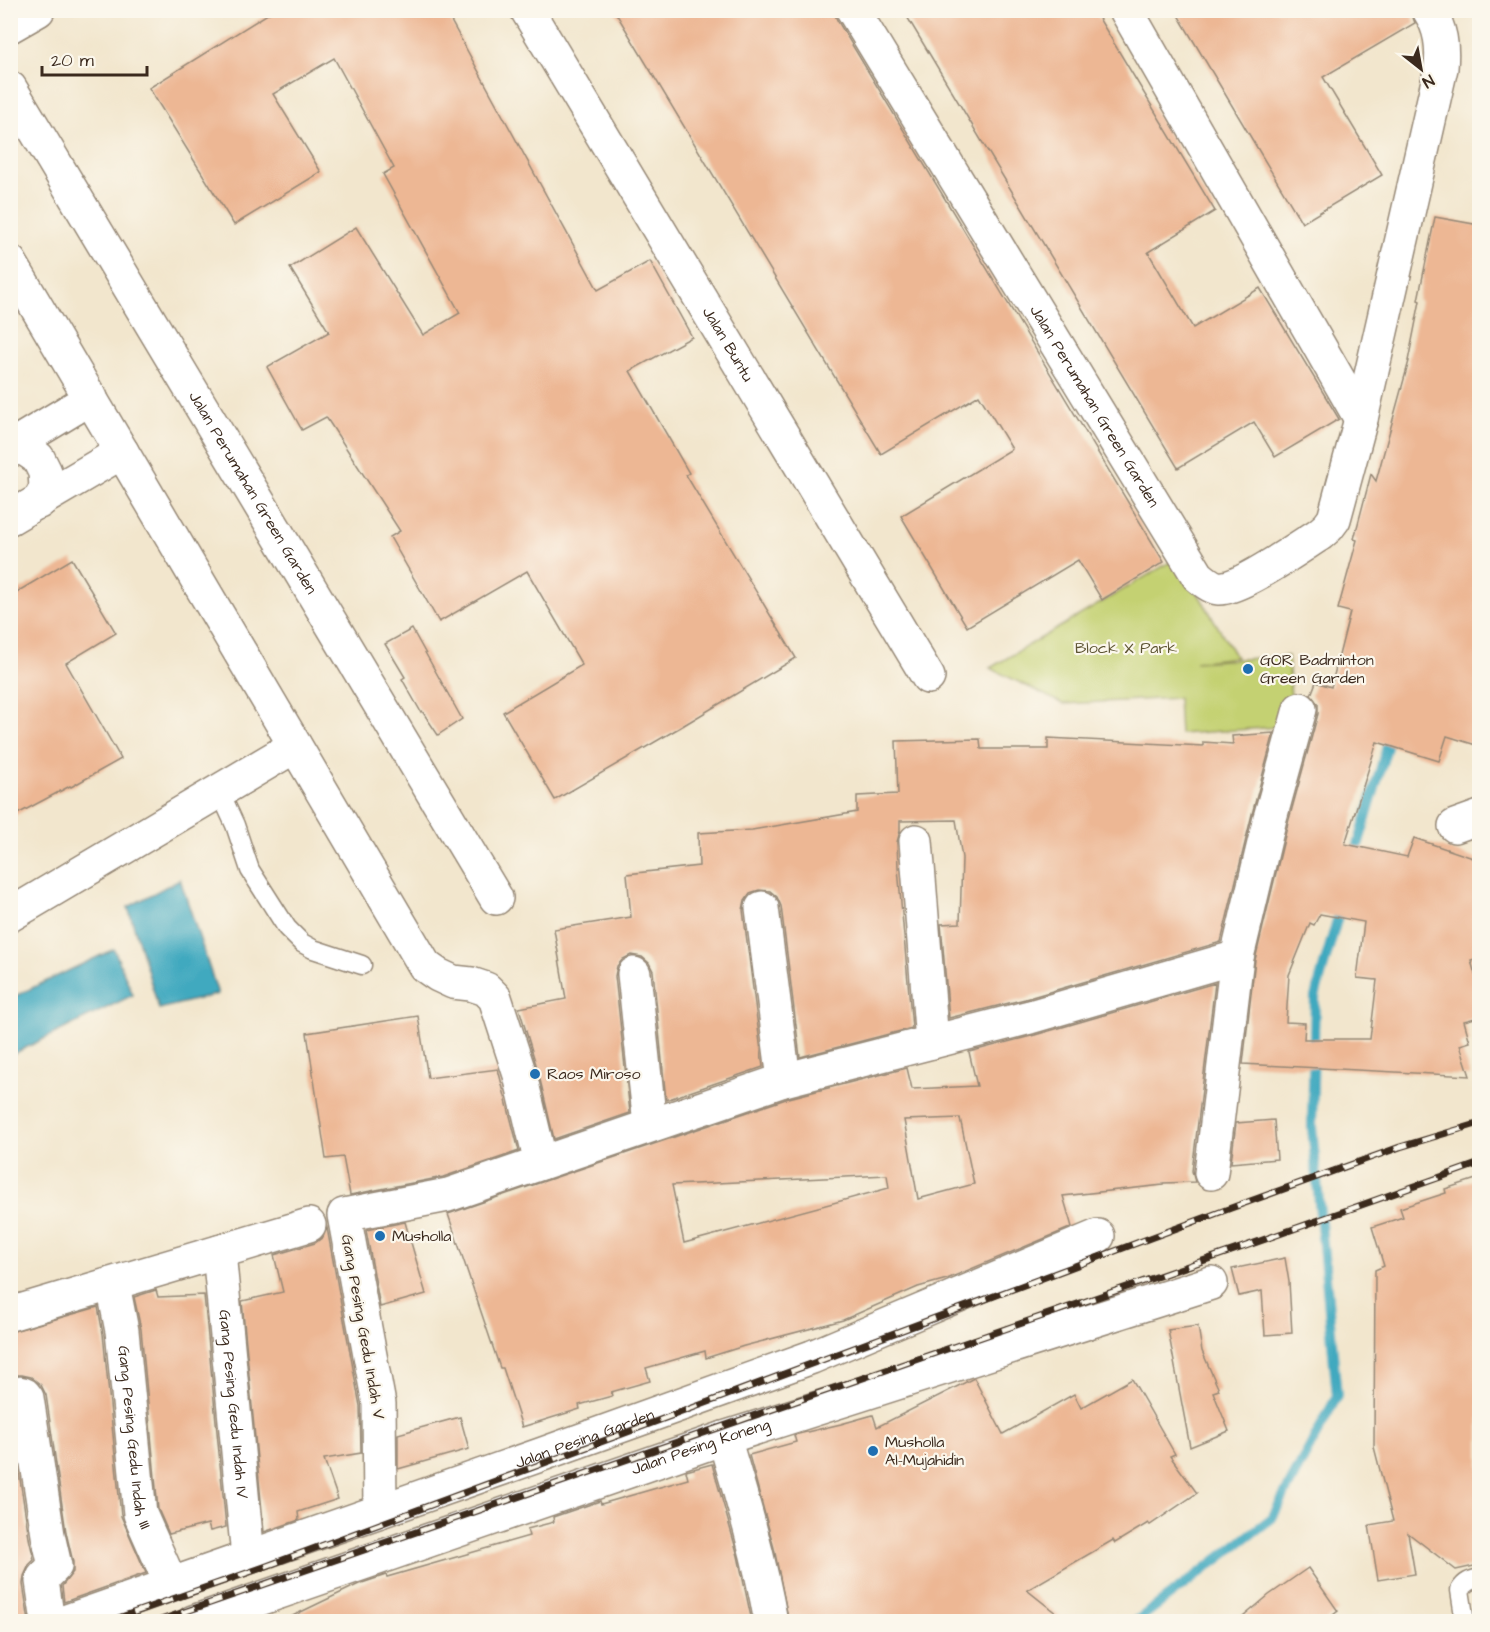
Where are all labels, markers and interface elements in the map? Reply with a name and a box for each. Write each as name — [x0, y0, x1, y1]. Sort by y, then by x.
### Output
scale bar — [42, 39, 147, 77]
north arrow — [1391, 39, 1451, 99]
text: 20 m — [51, 48, 94, 73]
text: N — [1418, 69, 1438, 93]
street label: Jalan Perumahan Green Garden — [1024, 301, 1165, 511]
street label: Jalan Buntu — [697, 303, 759, 386]
street label: Jalan Perumahan Green Garden — [183, 387, 322, 598]
park label: Block X Park — [1075, 637, 1177, 659]
place label: GOR Badminton Green Garden — [1260, 649, 1374, 689]
marker: GOR Badminton Green Garden — [1241, 662, 1255, 676]
place label: Raos Miroso — [547, 1063, 641, 1085]
marker: Raos Miroso — [528, 1067, 542, 1081]
place label: Musholla — [392, 1225, 451, 1247]
marker: Musholla — [373, 1229, 387, 1243]
street label: Gang Pesing Gedu Indah V — [335, 1233, 390, 1421]
street label: Gang Pesing Gedu Indah IV — [214, 1309, 253, 1500]
street label: Gang Pesing Gedu Indah III — [113, 1345, 156, 1533]
street label: Jalan Pesing Garden — [512, 1404, 657, 1474]
street label: Jalan Pesing Koneng — [628, 1413, 773, 1480]
place label: Musholla Al-Mujahidin — [885, 1431, 964, 1471]
marker: Musholla Al-Mujahidin — [866, 1444, 880, 1458]

